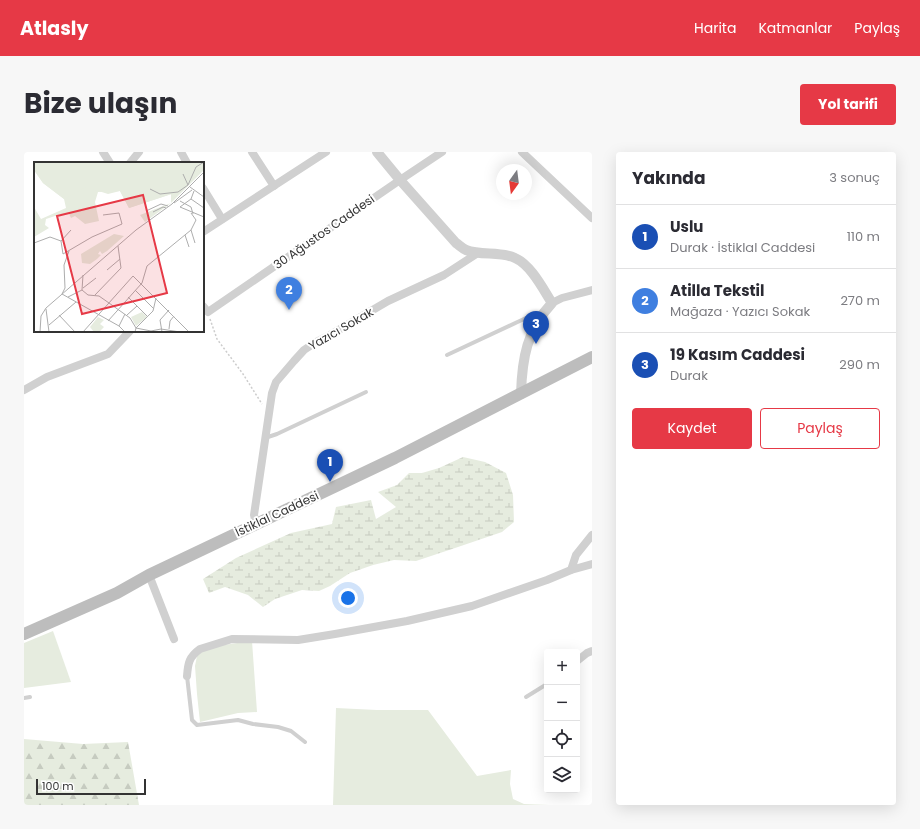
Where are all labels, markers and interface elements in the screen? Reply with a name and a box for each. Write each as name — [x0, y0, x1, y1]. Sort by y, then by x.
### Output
text: Atlasly — [20, 15, 88, 42]
text: Harita — [694, 18, 736, 38]
text: Katmanlar — [758, 18, 832, 38]
text: Paylaş — [854, 18, 900, 38]
text: Bize ulaşın — [24, 84, 177, 123]
button: Yol tarifi — [800, 84, 896, 125]
inset map — [34, 162, 204, 332]
north arrow — [496, 164, 532, 200]
text: Yakında — [632, 166, 705, 190]
text: 3 sonuç — [829, 168, 880, 187]
street label: 30 Ağustos Caddesi — [270, 190, 378, 273]
text: Uslu — [670, 216, 703, 237]
text: 1 — [643, 227, 647, 246]
text: 110 m — [847, 227, 880, 246]
text: Durak · İstiklal Caddesi — [670, 238, 815, 257]
pin: 2 — [276, 277, 302, 310]
text: Atilla Tekstil — [670, 280, 764, 301]
text: 2 — [641, 291, 649, 310]
text: 270 m — [840, 291, 880, 310]
text: Mağaza · Yazıcı Sokak — [670, 302, 810, 321]
street label: Yazıcı Sokak — [305, 303, 377, 354]
pin: 3 — [523, 311, 549, 344]
text: 19 Kasım Caddesi — [670, 344, 805, 365]
text: 3 — [641, 355, 649, 374]
text: 290 m — [839, 355, 880, 374]
text: Durak — [670, 366, 708, 385]
button: Kaydet — [632, 408, 752, 449]
button: Paylaş — [760, 408, 880, 449]
pin: 1 — [317, 449, 343, 482]
street label: İstiklal Caddesi — [232, 487, 321, 540]
your location — [338, 588, 358, 608]
map controls — [544, 649, 580, 793]
button: + — [544, 649, 580, 685]
button: − — [544, 685, 580, 721]
button: locate — [544, 721, 580, 757]
button: layers — [544, 757, 580, 793]
scale bar — [36, 777, 146, 796]
text: 100 m — [42, 778, 74, 794]

